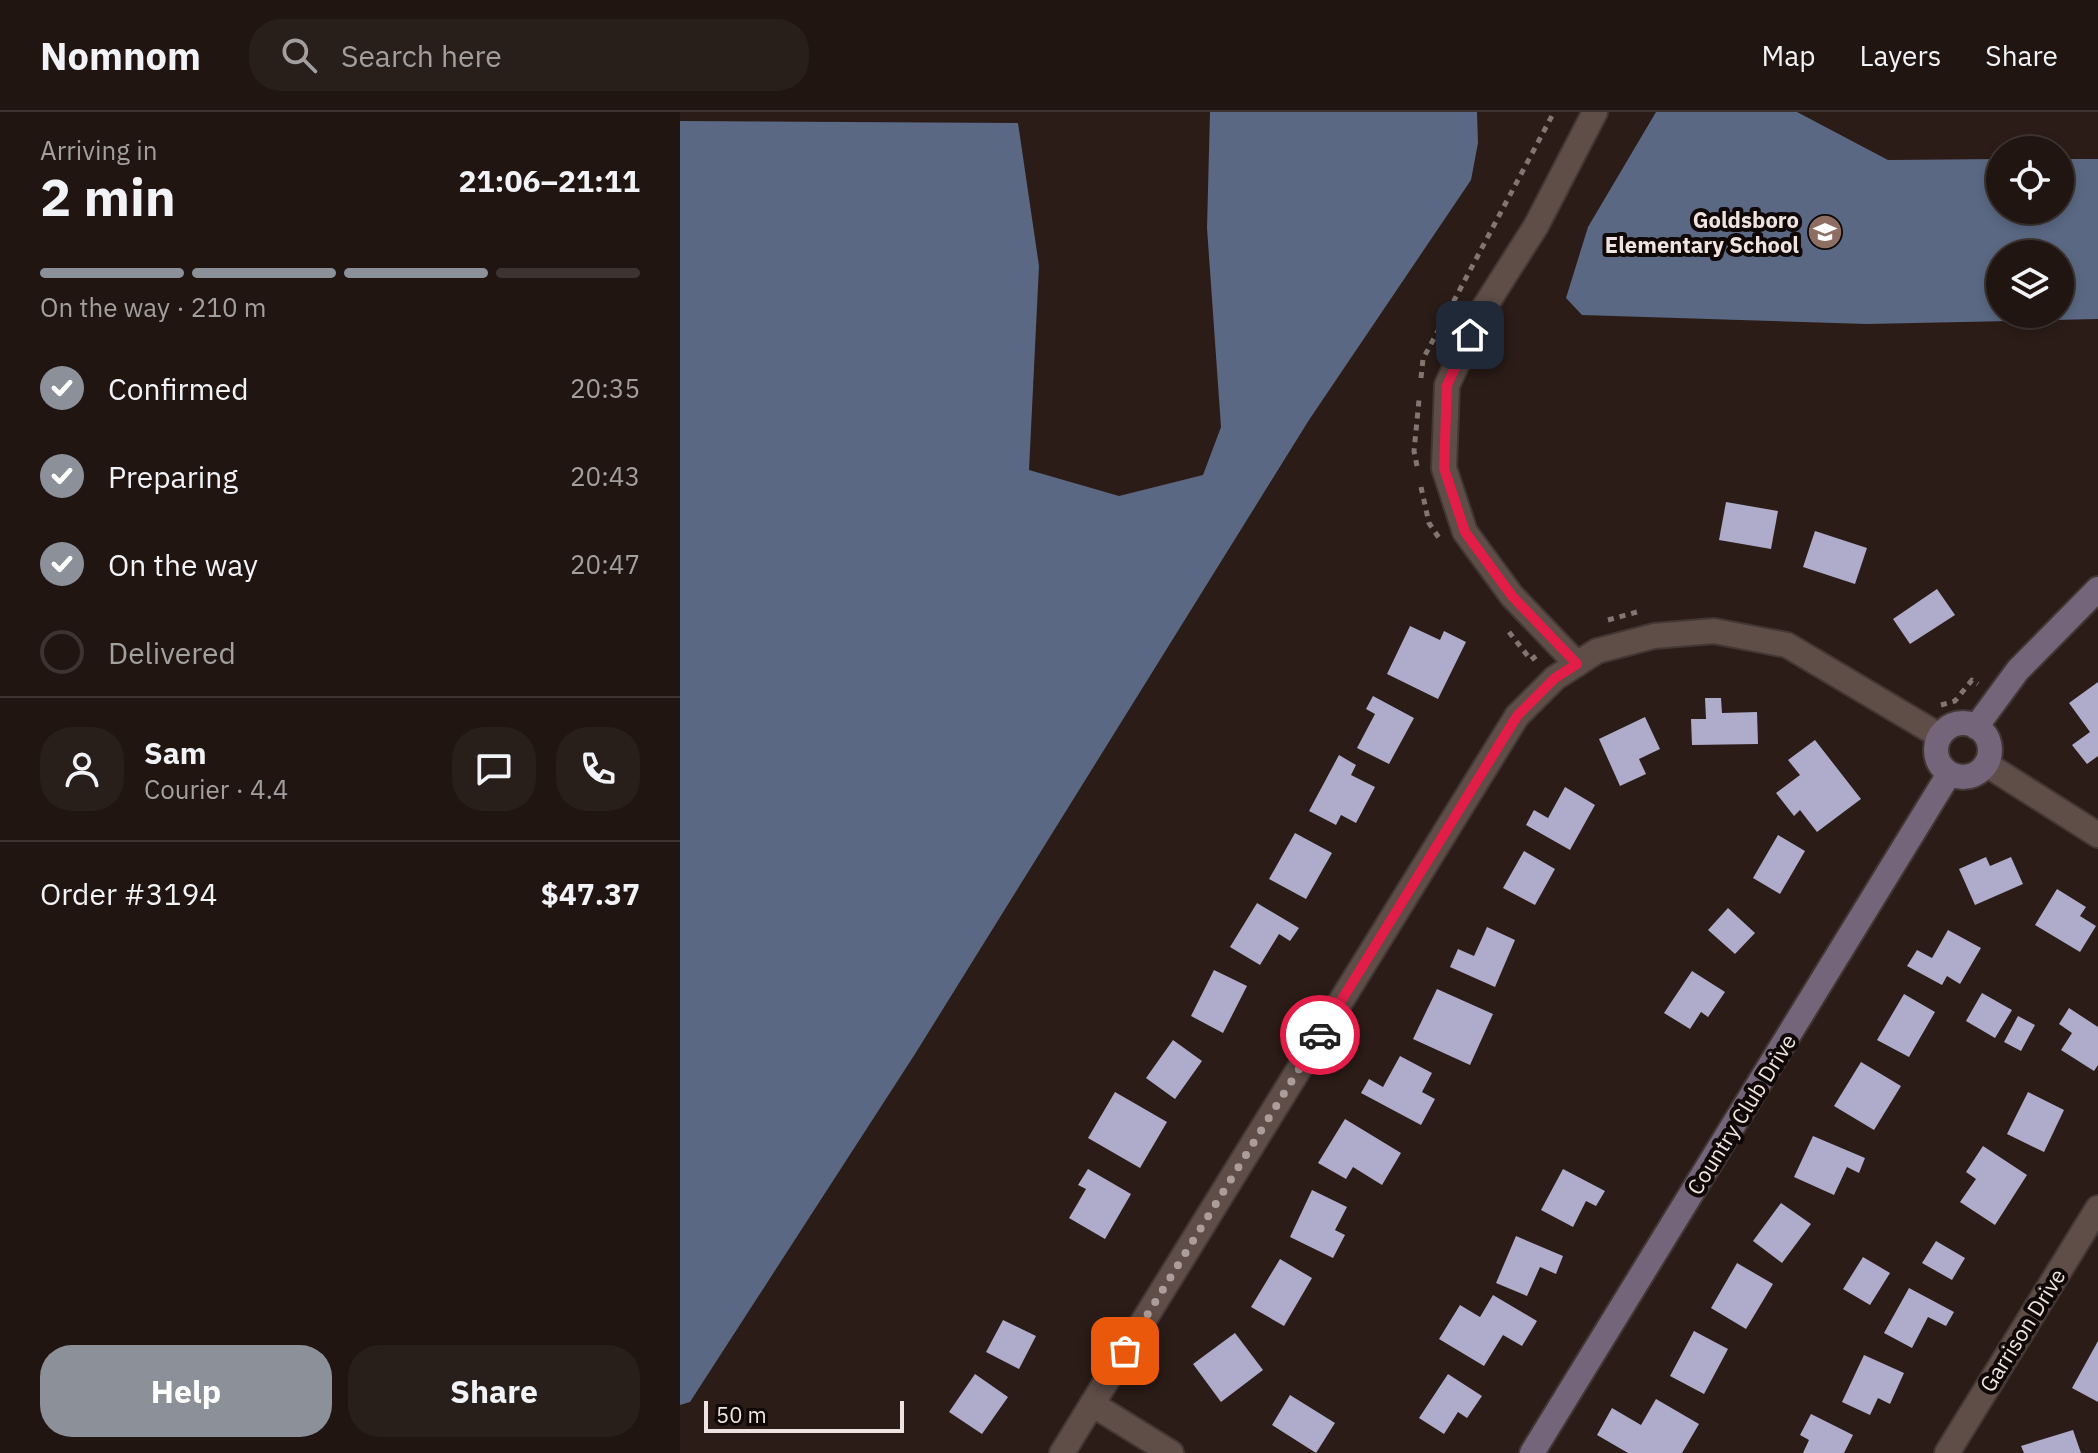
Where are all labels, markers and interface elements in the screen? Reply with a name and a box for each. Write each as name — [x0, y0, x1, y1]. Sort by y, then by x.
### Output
search box — [249, 19, 809, 91]
text: Nomnom — [40, 31, 201, 80]
icon: search — [277, 33, 321, 77]
text: Search here — [341, 36, 502, 75]
text: Map — [1761, 37, 1815, 74]
text: Layers — [1859, 37, 1941, 74]
text: Share — [1985, 37, 2058, 74]
text: Arriving in — [40, 133, 157, 167]
map controls — [1986, 136, 2074, 328]
button: locate — [1986, 136, 2074, 224]
text: 21:06–21:11 — [459, 161, 640, 200]
text: 2 min — [40, 163, 176, 230]
place label: Goldsboro Elementary School — [1605, 205, 1799, 259]
school or university icon: Goldsboro Elementary School — [1806, 213, 1844, 251]
button: layers — [1986, 240, 2074, 328]
text: On the way · 210 m — [40, 290, 266, 324]
pin — [1436, 301, 1504, 369]
icon: home — [1448, 313, 1492, 357]
icon: check — [40, 366, 84, 410]
text: Confirmed — [108, 369, 249, 408]
text: 20:35 — [570, 371, 640, 405]
icon: check — [40, 454, 84, 498]
text: Preparing — [108, 457, 238, 496]
text: 20:43 — [570, 459, 640, 493]
icon: check — [40, 542, 84, 586]
text: On the way — [108, 545, 258, 584]
text: 20:47 — [570, 547, 640, 581]
text: Delivered — [108, 633, 236, 672]
button: person — [40, 727, 124, 811]
button: chat — [452, 727, 536, 811]
button: phone — [556, 727, 640, 811]
text: Sam — [144, 733, 207, 772]
text: Courier · 4.4 — [144, 772, 288, 806]
text: Order #3194 — [40, 874, 217, 913]
text: $47.37 — [541, 874, 640, 913]
courier — [1280, 995, 1360, 1075]
icon: car — [1298, 1013, 1342, 1057]
street label: Country Club Drive — [1680, 1028, 1802, 1200]
street label: Garrison Drive — [1972, 1263, 2072, 1397]
pin — [1091, 1317, 1159, 1385]
icon: bag — [1103, 1329, 1147, 1373]
button: Help — [40, 1345, 332, 1437]
button: Share — [348, 1345, 640, 1437]
scale bar — [704, 1397, 904, 1433]
text: 50 m — [716, 1400, 767, 1429]

